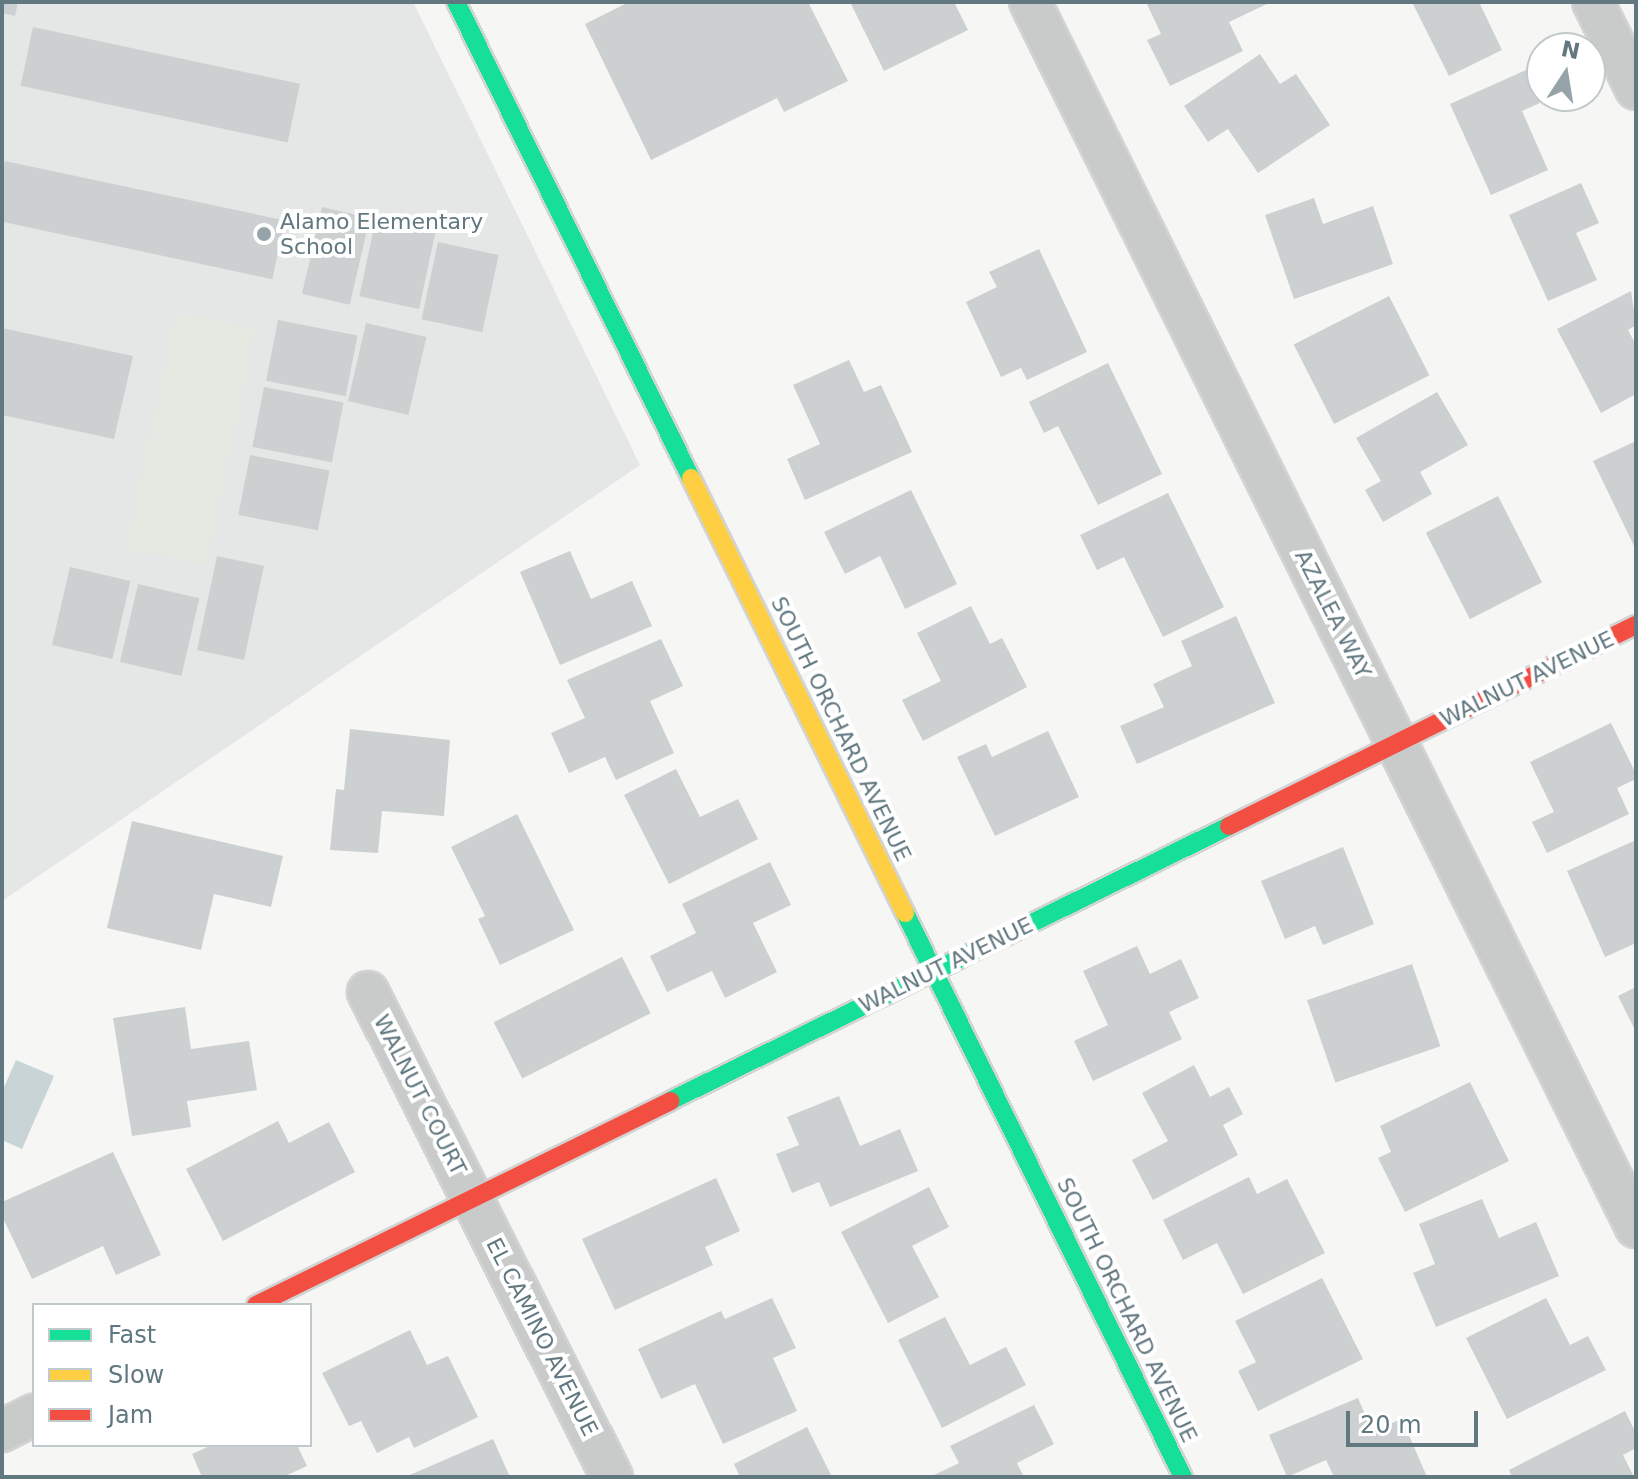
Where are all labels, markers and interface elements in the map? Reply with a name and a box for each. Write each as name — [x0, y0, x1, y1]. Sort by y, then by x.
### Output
north arrow — [1526, 32, 1606, 112]
text: N — [1559, 36, 1582, 64]
place label: Alamo Elementary School — [280, 208, 483, 260]
marker: Alamo Elementary School — [255, 225, 273, 243]
street label: AZALEA WAY — [1289, 545, 1377, 683]
street label: SOUTH ORCHARD AVENUE — [765, 592, 917, 866]
street label: WALNUT AVENUE — [1436, 626, 1618, 732]
street label: WALNUT AVENUE — [855, 912, 1037, 1018]
street label: WALNUT COURT — [368, 1010, 472, 1180]
street label: SOUTH ORCHARD AVENUE — [1051, 1173, 1203, 1447]
street label: EL CAMINO AVENUE — [481, 1234, 603, 1440]
legend — [32, 1303, 312, 1447]
text: Fast — [108, 1321, 156, 1349]
text: Slow — [108, 1361, 164, 1389]
scale bar — [1350, 1395, 1482, 1445]
text: Jam — [108, 1401, 153, 1429]
text: 20 m — [1360, 1411, 1422, 1439]

